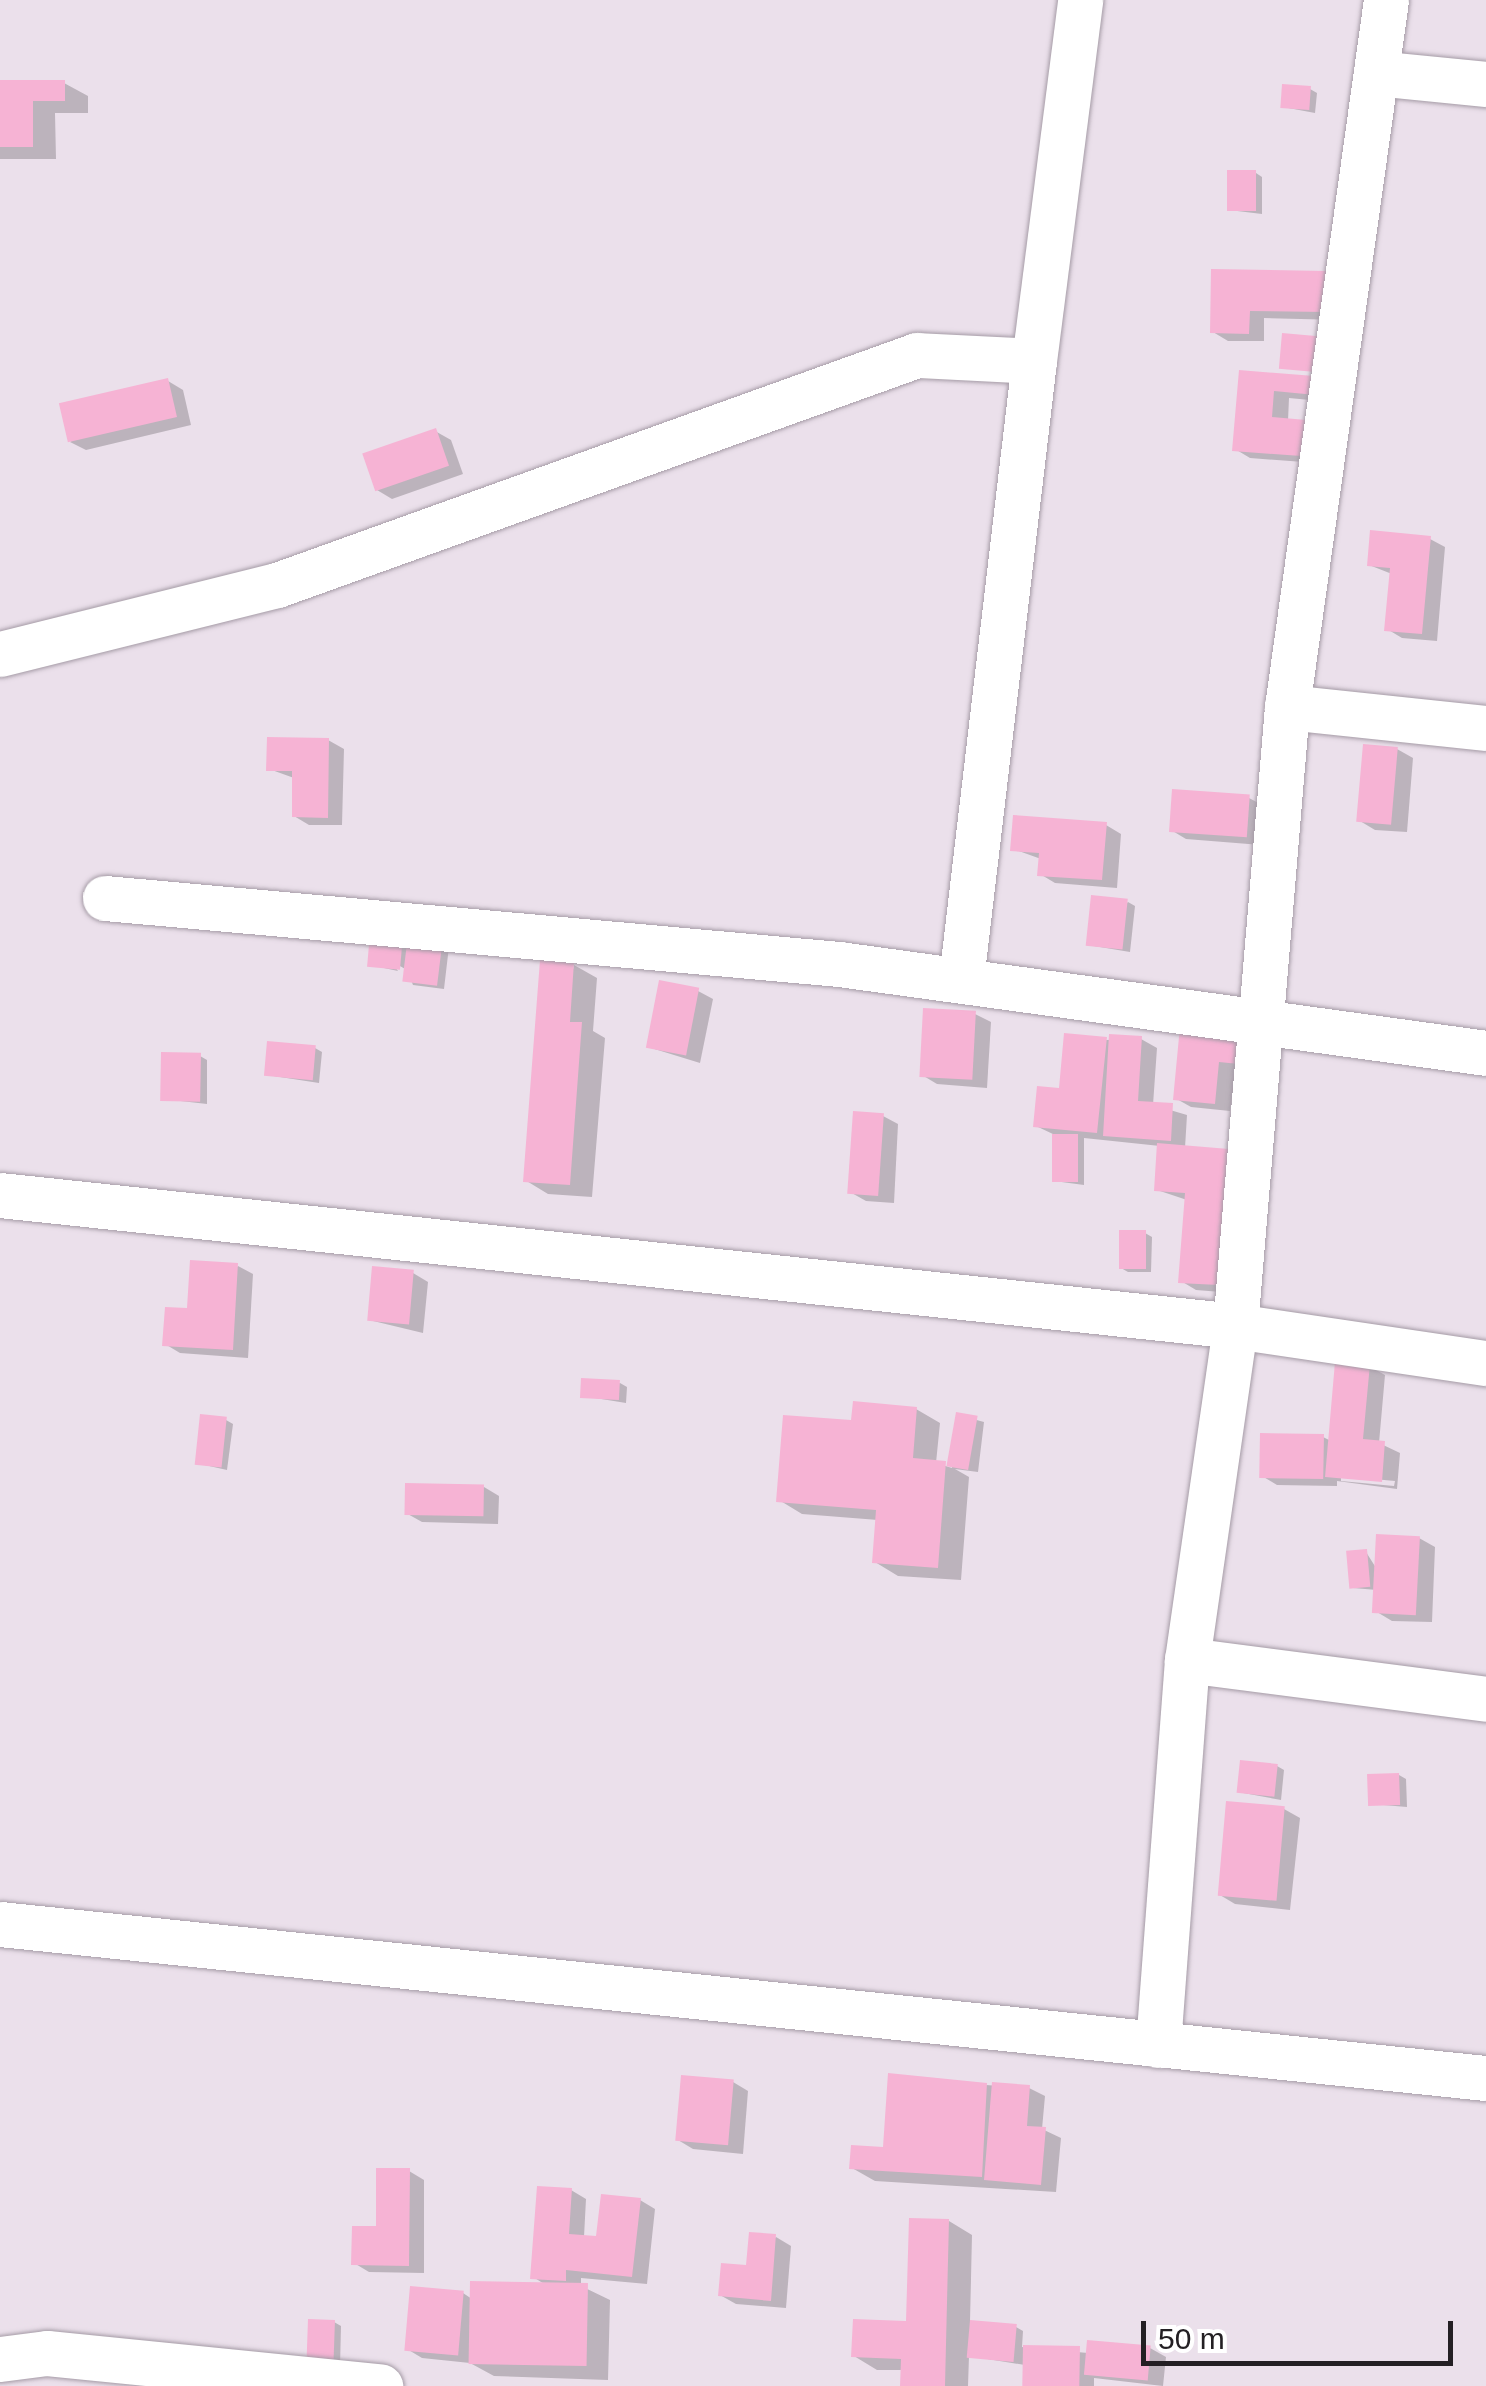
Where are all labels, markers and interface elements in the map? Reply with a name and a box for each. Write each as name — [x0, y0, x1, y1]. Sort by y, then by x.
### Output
scale bar — [1146, 2301, 1458, 2363]
text: 50 m — [1158, 2322, 1225, 2355]

